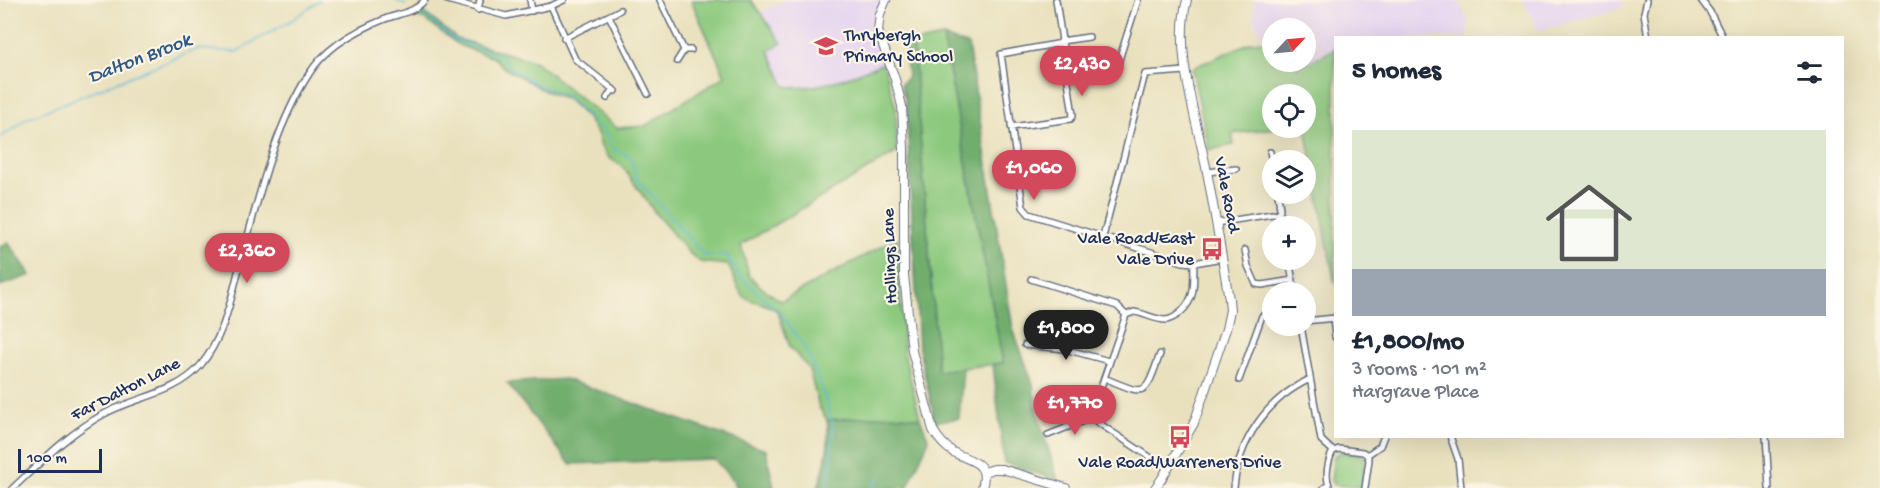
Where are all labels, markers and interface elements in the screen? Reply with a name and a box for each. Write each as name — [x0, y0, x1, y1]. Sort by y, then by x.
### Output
north arrow — [1262, 18, 1316, 72]
map controls — [1262, 18, 1316, 336]
place label: Thrybergh Primary School — [843, 26, 953, 68]
water label: Dalton Brook — [85, 29, 197, 90]
school or university icon: Thrybergh Primary School — [813, 33, 839, 59]
pin: £2,430 — [1033, 46, 1131, 97]
text: £2,430 — [1054, 54, 1110, 77]
icon: filters — [1793, 56, 1826, 89]
text: 5 homes — [1352, 57, 1441, 88]
button: locate — [1262, 84, 1316, 138]
pin: £1,060 — [985, 150, 1083, 201]
button: layers — [1262, 150, 1316, 204]
street label: Vale Road — [1208, 154, 1244, 236]
text: £1,060 — [1006, 158, 1062, 181]
icon: home — [1535, 169, 1643, 277]
street label: Hollings Lane — [879, 207, 903, 304]
button: + — [1262, 216, 1316, 270]
place label: Vale Road/East Vale Drive — [1077, 229, 1196, 271]
pin: £2,360 — [198, 233, 296, 284]
bus stop icon: Vale Road/East Vale Drive — [1199, 236, 1225, 262]
text: £2,360 — [219, 241, 275, 264]
button: − — [1262, 282, 1316, 336]
pin: £1,800 — [1017, 310, 1115, 361]
text: £1,800 — [1038, 318, 1094, 341]
text: £1,800/mo — [1352, 328, 1464, 359]
street label: Far Dalton Lane — [67, 353, 185, 427]
text: 3 rooms · 101 m² — [1352, 359, 1487, 382]
text: Hargrave Place — [1352, 382, 1479, 405]
pin: £1,770 — [1026, 385, 1124, 436]
text: £1,770 — [1047, 393, 1103, 416]
bus stop icon: Vale Road/Warreners Drive — [1167, 424, 1193, 450]
scale bar — [18, 446, 102, 474]
text: 100 m — [27, 450, 67, 469]
place label: Vale Road/Warreners Drive — [1078, 453, 1282, 474]

